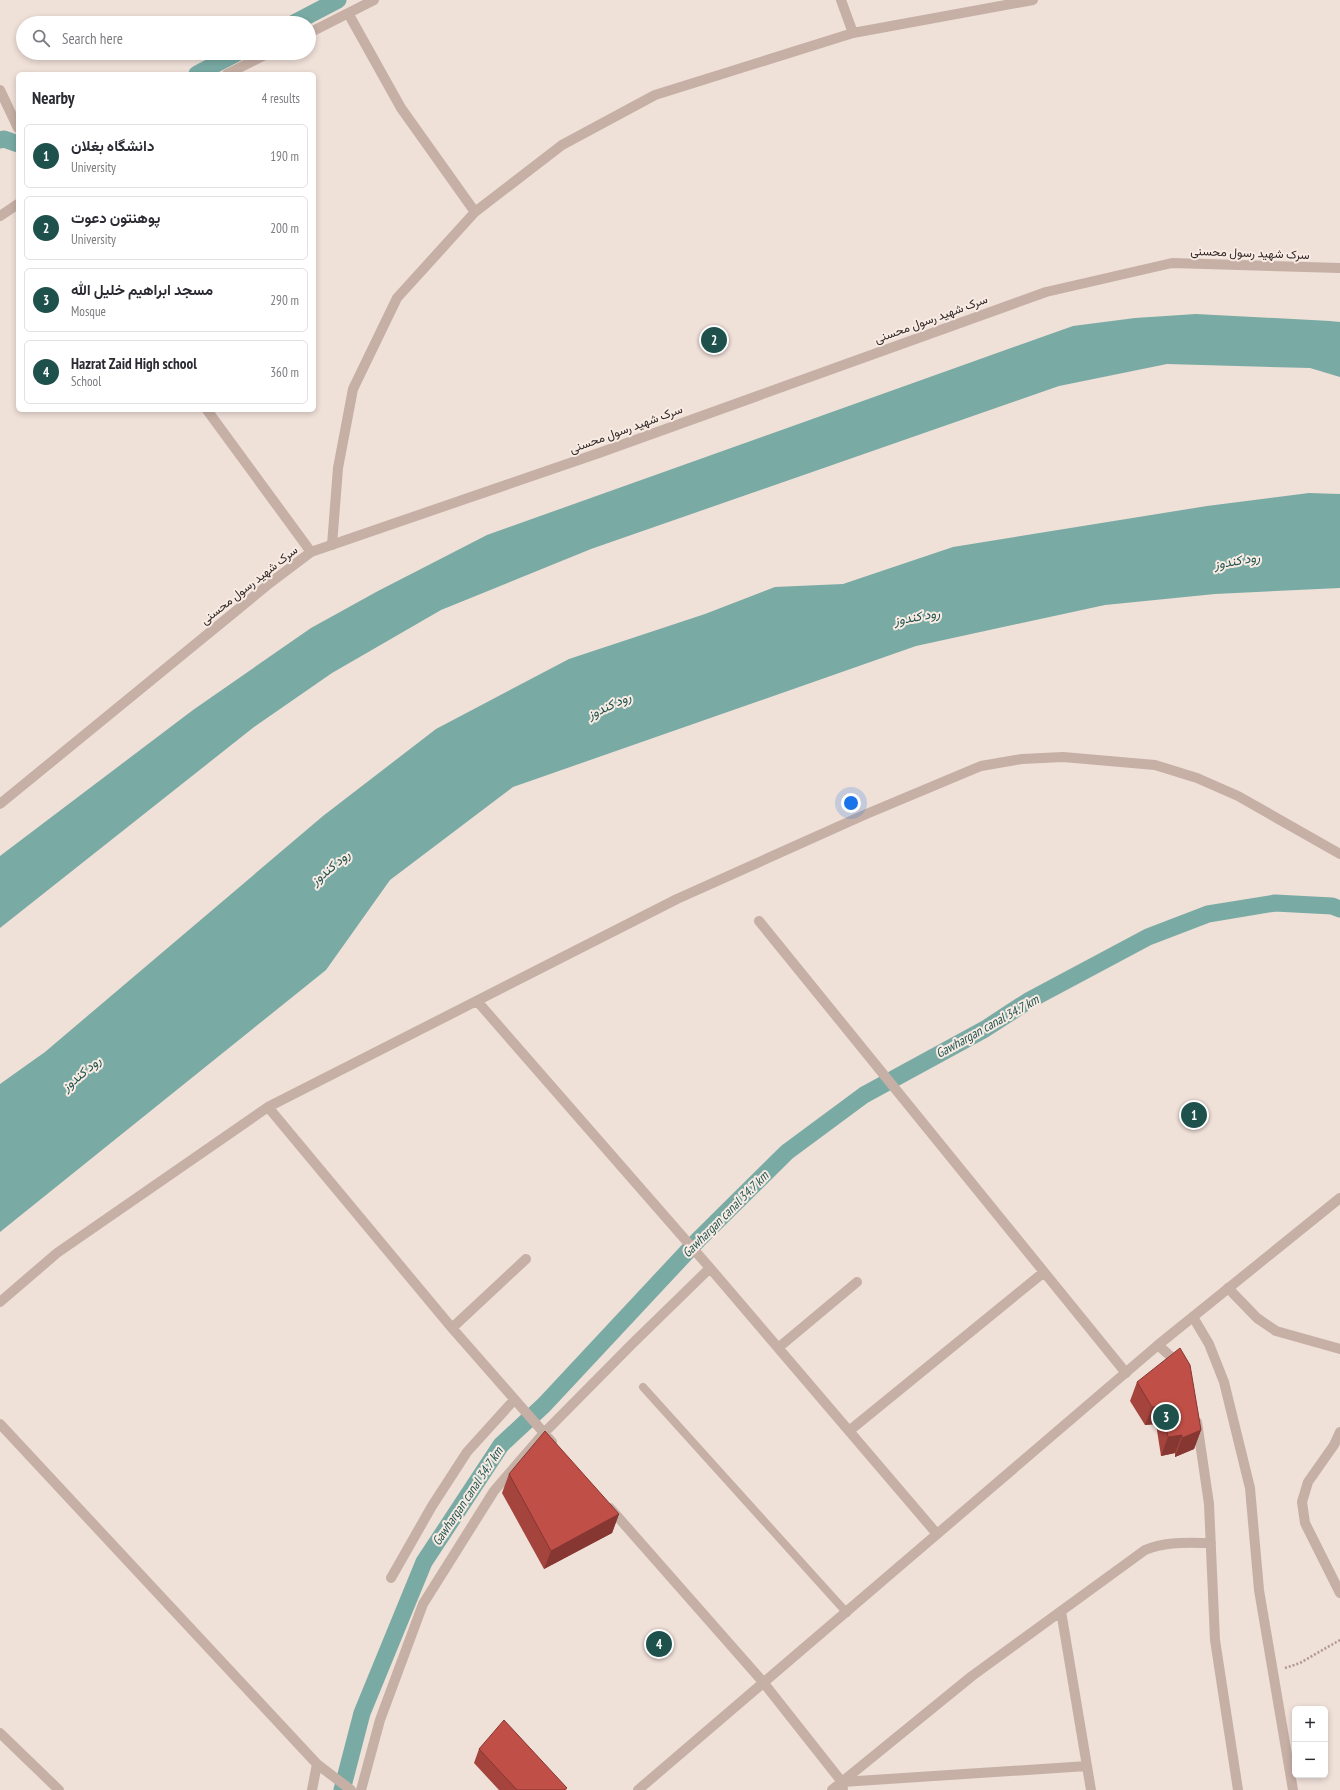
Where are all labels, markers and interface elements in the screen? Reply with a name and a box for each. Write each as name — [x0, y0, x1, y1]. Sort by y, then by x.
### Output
search box — [16, 16, 316, 60]
icon: search — [30, 27, 52, 49]
text: Search here — [62, 29, 123, 48]
text: Nearby — [32, 87, 75, 109]
text: 4 results — [261, 90, 300, 107]
text: دانشگاه بغلان — [71, 136, 154, 155]
text: 1 — [43, 148, 49, 165]
text: 190 m — [270, 148, 299, 165]
text: University — [71, 159, 116, 176]
text: پوهنتون دعوت — [71, 208, 160, 227]
text: 2 — [43, 220, 49, 237]
text: 200 m — [270, 220, 299, 237]
text: University — [71, 231, 116, 248]
street label: سرک شهید رسول محسنی — [1190, 243, 1310, 263]
text: مسجد ابراهیم خلیل الله — [71, 280, 213, 299]
street label: سرک شهید رسول محسنی — [872, 291, 990, 347]
text: 3 — [43, 292, 49, 309]
text: 290 m — [270, 292, 299, 309]
text: Mosque — [71, 303, 106, 320]
pin: 2 — [701, 325, 727, 355]
text: Hazrat Zaid High school — [71, 354, 197, 373]
text: 4 — [43, 364, 49, 381]
text: 360 m — [270, 364, 299, 381]
text: School — [71, 373, 101, 390]
street label: سرک شهید رسول محسنی — [567, 401, 685, 457]
street label: سرک شهید رسول محسنی — [197, 542, 301, 628]
water label: رود کندوز — [1212, 548, 1262, 573]
water label: رود کندوز — [892, 604, 942, 629]
water label: رود کندوز — [584, 688, 634, 723]
your location — [841, 793, 861, 813]
water label: رود کندوز — [306, 846, 354, 889]
water label: Gawhargan canal 34.7 km — [933, 990, 1043, 1062]
water label: رود کندوز — [57, 1052, 105, 1095]
pin: 1 — [1181, 1100, 1207, 1130]
water label: Gawhargan canal 34.7 km — [679, 1167, 773, 1261]
pin: 3 — [1153, 1402, 1179, 1432]
water label: Gawhargan canal 34.7 km — [428, 1443, 508, 1549]
pin: 4 — [646, 1629, 672, 1659]
map controls — [1292, 1706, 1328, 1778]
button: + — [1292, 1706, 1328, 1742]
button: − — [1292, 1742, 1328, 1778]

